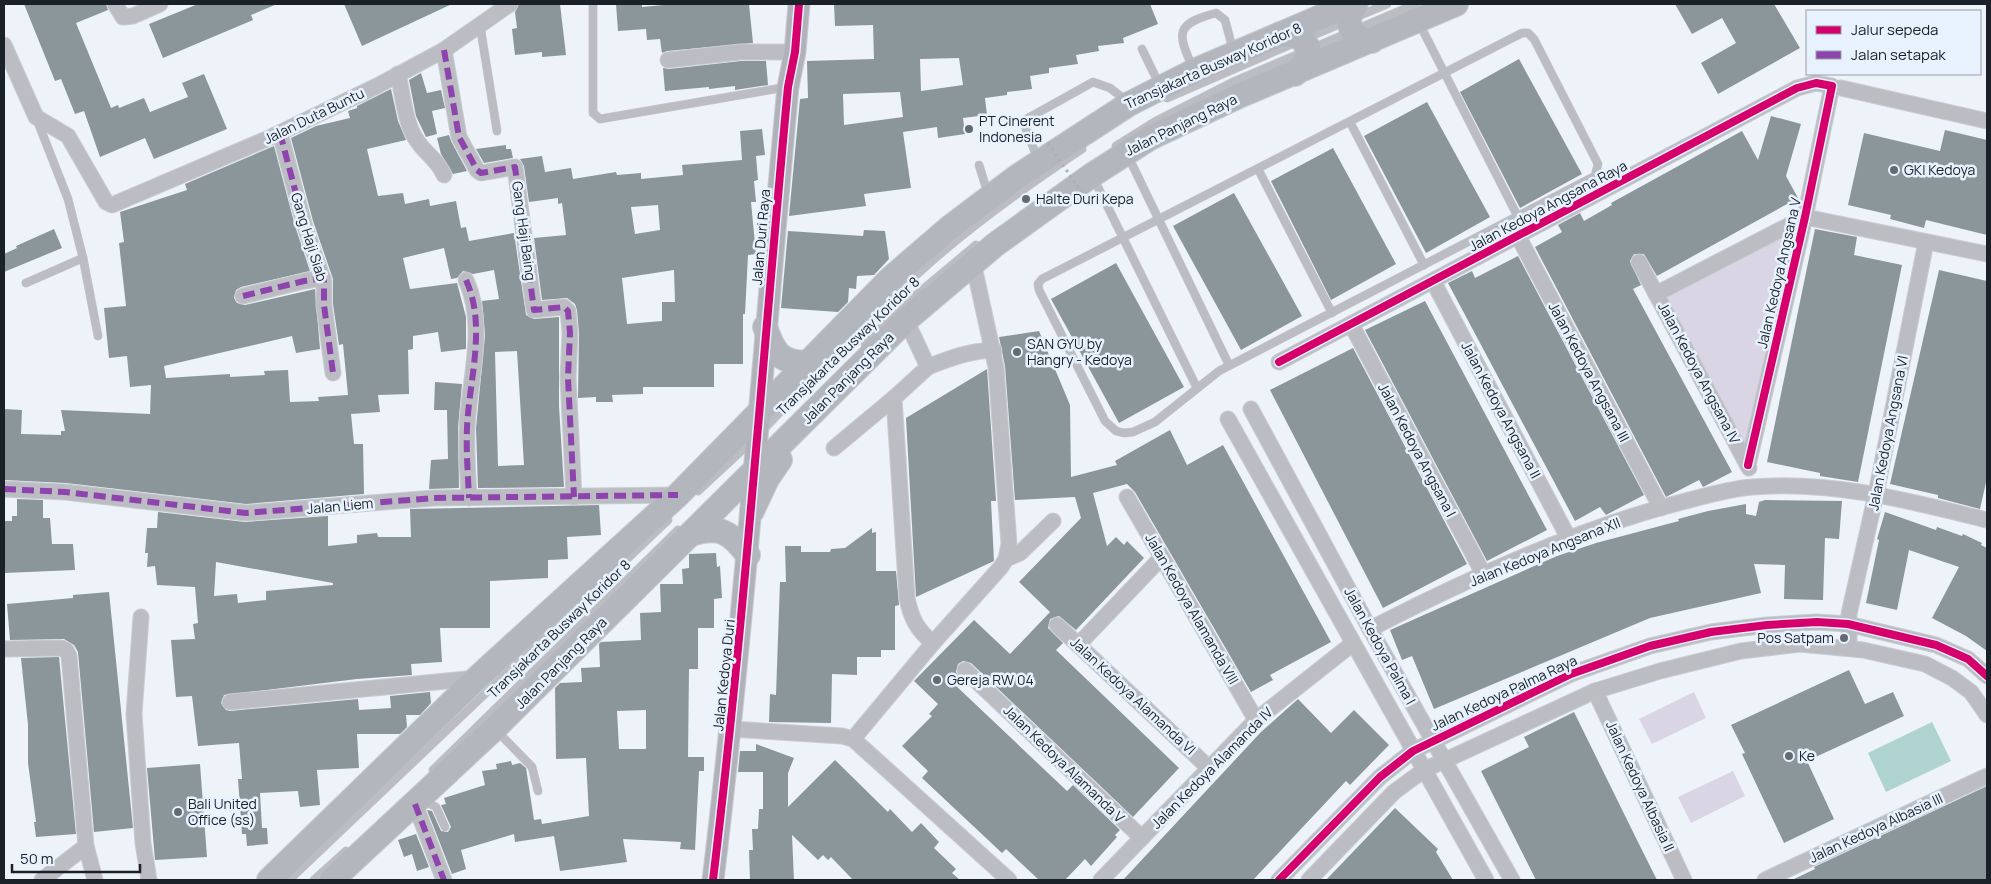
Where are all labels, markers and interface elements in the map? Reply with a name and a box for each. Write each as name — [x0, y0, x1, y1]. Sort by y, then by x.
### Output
legend — [1806, 10, 1981, 75]
street label: Transjakarta Busway Koridor 8 — [1121, 18, 1304, 113]
text: Jalur sepeda — [1851, 19, 1938, 40]
text: Jalan setapak — [1851, 44, 1946, 65]
street label: Jalan Duta Buntu — [260, 83, 367, 148]
street label: Jalan Panjang Raya — [1122, 89, 1240, 160]
place label: PT Cinerent Indonesia — [979, 111, 1055, 146]
marker: PT Cinerent Indonesia — [963, 123, 975, 135]
street label: Jalan Kedoya Angsana Raya — [1465, 156, 1630, 255]
place label: GKI Kedoya — [1904, 160, 1975, 179]
marker: GKI Kedoya — [1888, 164, 1900, 176]
street label: Gang Haji Baing — [508, 180, 541, 282]
street label: Jalan Duri Raya — [747, 188, 774, 286]
place label: Halte Duri Kepa — [1036, 189, 1134, 208]
street label: Gang Haji Siab — [287, 190, 332, 284]
marker: Halte Duri Kepa — [1020, 193, 1032, 205]
street label: Jalan Kedoya Angsana V — [1752, 195, 1805, 350]
street label: Transjakarta Busway Koridor 8 — [772, 272, 923, 419]
street label: Jalan Kedoya Angsana III — [1545, 299, 1634, 445]
street label: Jalan Kedoya Angsana IV — [1654, 299, 1745, 447]
street label: Jalan Panjang Raya — [798, 328, 898, 428]
place label: SAN GYU by Hangry - Kedoya — [1027, 334, 1132, 369]
street label: Jalan Kedoya Angsana II — [1457, 338, 1546, 481]
marker: SAN GYU by Hangry - Kedoya — [1011, 346, 1023, 358]
street label: Jalan Kedoya Angsana VI — [1863, 354, 1912, 512]
street label: Jalan Kedoya Angsana I — [1374, 379, 1461, 520]
street label: Jalan Liem — [306, 493, 374, 518]
street label: Jalan Kedoya Angsana XII — [1467, 513, 1623, 590]
street label: Jalan Kedoya Alamanda VIII — [1141, 530, 1243, 688]
street label: Transjakarta Busway Koridor 8 — [483, 555, 634, 702]
street label: Jalan Kedoya Palma I — [1340, 584, 1421, 708]
street label: Jalan Panjang Raya — [511, 613, 611, 713]
street label: Jalan Kedoya Duri — [708, 618, 739, 732]
place label: Pos Satpam — [1757, 628, 1834, 647]
marker: Pos Satpam — [1838, 632, 1850, 644]
street label: Jalan Kedoya Alamanda VI — [1067, 633, 1200, 759]
street label: Jalan Kedoya Palma Raya — [1428, 650, 1580, 735]
place label: Gereja RW 04 — [947, 670, 1034, 689]
marker: Gereja RW 04 — [931, 674, 943, 686]
street label: Jalan Kedoya Alamanda V — [1000, 701, 1129, 827]
street label: Jalan Kedoya Alamanda IV — [1147, 702, 1277, 833]
street label: Jalan Kedoya Albasia II — [1602, 717, 1679, 854]
place label: Ke — [1799, 746, 1815, 765]
marker: Ke — [1783, 750, 1795, 762]
street label: Jalan Kedoya Albasia III — [1806, 788, 1946, 867]
place label: Bali United Office (ss) — [188, 794, 257, 829]
marker: Bali United Office (ss) — [172, 806, 184, 818]
scale bar — [12, 842, 140, 874]
text: 50 m — [20, 848, 54, 869]

